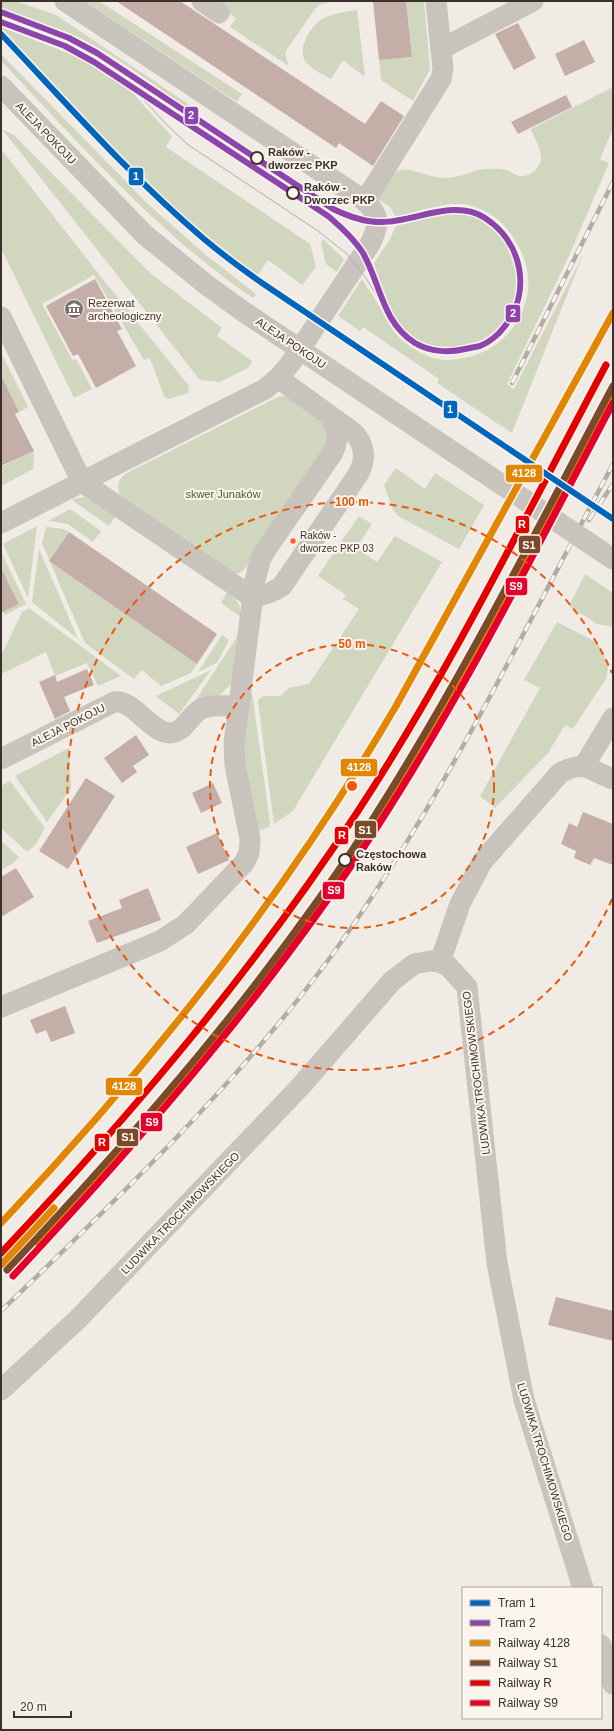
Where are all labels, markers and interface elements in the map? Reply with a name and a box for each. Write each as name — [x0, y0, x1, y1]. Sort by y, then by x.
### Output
street label: ALEJA POKOJU — [13, 100, 79, 166]
line badge: 2 — [184, 106, 199, 125]
text: 2 — [188, 109, 194, 121]
place label: Raków - dworzec PKP — [268, 146, 338, 171]
marker: Raków - dworzec PKP — [250, 151, 264, 165]
line badge: 1 — [128, 167, 144, 186]
text: 1 — [133, 170, 139, 182]
place label: Raków - Dworzec PKP — [304, 181, 375, 206]
marker: Raków - Dworzec PKP — [286, 186, 300, 200]
place label: Rezerwat archeologiczny — [88, 297, 162, 322]
museum icon: Rezerwat archeologiczny — [63, 298, 85, 320]
line badge: 2 — [505, 304, 521, 323]
text: 2 — [510, 307, 516, 319]
street label: ALEJA POKOJU — [254, 315, 328, 371]
line badge: 1 — [443, 400, 458, 419]
text: 1 — [447, 403, 453, 415]
line badge: 4128 — [505, 464, 543, 483]
text: 4128 — [512, 467, 536, 479]
park label: skwer Junaków — [185, 488, 261, 500]
text: 100 m — [335, 495, 369, 509]
line badge: R — [515, 515, 530, 534]
text: R — [518, 518, 526, 530]
place label: Raków - dworzec PKP 03 — [300, 530, 374, 554]
line badge: S1 — [518, 535, 541, 554]
marker: Raków - dworzec PKP 03 — [288, 536, 298, 546]
text: S1 — [522, 539, 536, 551]
line badge: S9 — [505, 577, 528, 596]
text: S9 — [509, 580, 523, 592]
text: 50 m — [338, 637, 366, 651]
street label: ALEJA POKOJU — [29, 701, 107, 749]
line badge: 4128 — [340, 758, 378, 777]
text: 4128 — [347, 761, 371, 773]
centre of rings — [345, 779, 359, 793]
line badge: S1 — [354, 820, 377, 839]
text: S1 — [358, 824, 372, 836]
line badge: R — [334, 826, 349, 845]
text: R — [338, 829, 346, 841]
place label: Częstochowa Raków — [356, 848, 427, 873]
marker: Częstochowa Raków — [338, 853, 352, 867]
line badge: S9 — [322, 881, 345, 900]
text: S9 — [327, 884, 341, 896]
street label: LUDWIKA TROCHIMOWSKIEGO — [460, 990, 492, 1156]
line badge: 4128 — [105, 1077, 143, 1096]
text: 4128 — [112, 1080, 136, 1092]
line badge: S9 — [140, 1112, 163, 1132]
text: S9 — [145, 1116, 159, 1128]
line badge: S1 — [116, 1128, 139, 1147]
text: S1 — [121, 1131, 135, 1143]
line badge: R — [94, 1133, 110, 1152]
text: R — [98, 1136, 106, 1148]
street label: LUDWIKA TROCHIMOWSKIEGO — [118, 1149, 242, 1276]
street label: LUDWIKA TROCHIMOWSKIEGO — [515, 1381, 575, 1543]
legend — [462, 1587, 602, 1719]
text: Tram 1 — [498, 1596, 536, 1610]
text: Tram 2 — [498, 1616, 536, 1630]
text: Railway 4128 — [498, 1636, 570, 1650]
text: Railway S1 — [498, 1656, 558, 1670]
text: Railway R — [498, 1676, 552, 1690]
scale bar — [14, 1693, 71, 1719]
text: Railway S9 — [498, 1696, 558, 1710]
text: 20 m — [20, 1700, 47, 1714]

